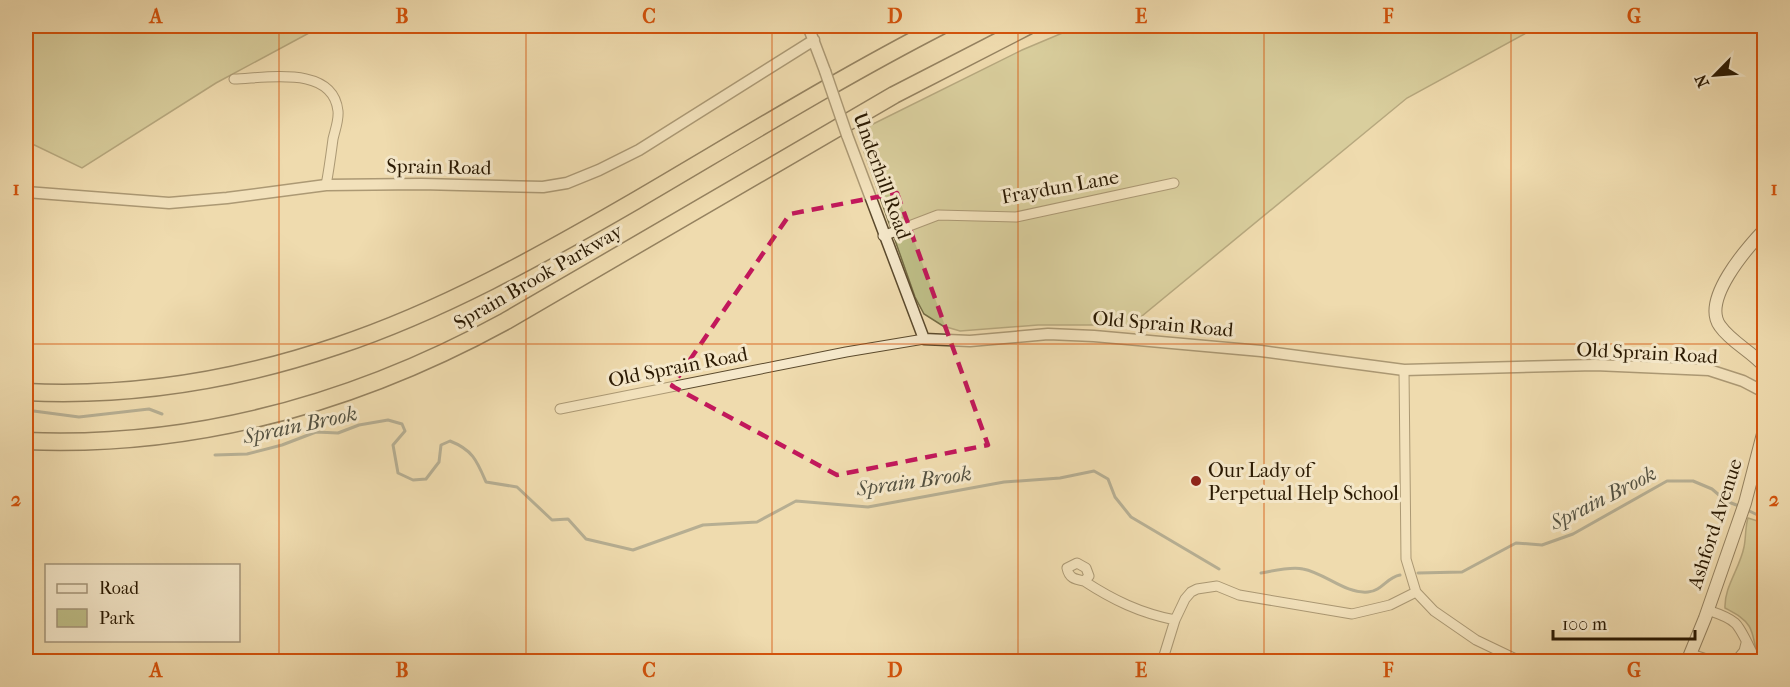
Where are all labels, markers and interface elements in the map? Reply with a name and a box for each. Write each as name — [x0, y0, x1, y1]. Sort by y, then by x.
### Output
text: A — [148, 5, 164, 28]
text: B — [395, 5, 409, 28]
text: C — [642, 5, 656, 28]
text: D — [887, 5, 903, 28]
text: E — [1135, 5, 1147, 28]
text: F — [1382, 5, 1394, 28]
text: G — [1627, 5, 1641, 28]
north arrow — [1685, 45, 1745, 105]
text: N — [1690, 71, 1713, 91]
street label: Underhill Road — [848, 109, 916, 244]
street label: Sprain Road — [386, 155, 493, 179]
street label: Fraydun Lane — [999, 165, 1121, 209]
text: 1 — [12, 177, 20, 200]
text: 1 — [1770, 177, 1778, 200]
street label: Sprain Brook Parkway — [450, 219, 628, 335]
street label: Old Sprain Road — [1091, 306, 1236, 342]
street label: Old Sprain Road — [1576, 338, 1719, 368]
street label: Old Sprain Road — [606, 342, 751, 392]
water label: Sprain Brook — [240, 401, 359, 449]
street label: Ashford Avenue — [1683, 456, 1747, 593]
place label: Our Lady of Perpetual Help School — [1208, 459, 1399, 505]
water label: Sprain Brook — [854, 461, 973, 501]
water label: Sprain Brook — [1545, 461, 1660, 535]
marker: Our Lady of Perpetual Help School — [1189, 474, 1203, 488]
text: 2 — [11, 488, 21, 511]
text: 2 — [1769, 488, 1779, 511]
legend — [45, 564, 240, 642]
text: Road — [99, 578, 139, 599]
scale bar — [1553, 603, 1696, 641]
text: Park — [99, 608, 136, 629]
text: 100 m — [1562, 614, 1607, 635]
text: A — [148, 659, 164, 682]
text: B — [395, 659, 409, 682]
text: C — [642, 659, 656, 682]
text: D — [887, 659, 903, 682]
text: E — [1135, 659, 1147, 682]
text: F — [1382, 659, 1394, 682]
text: G — [1627, 659, 1641, 682]

